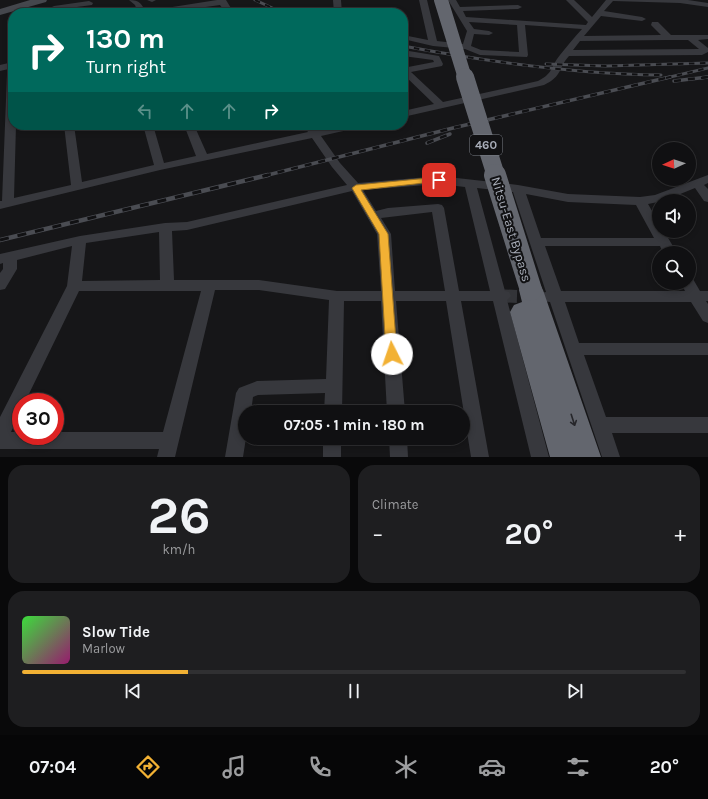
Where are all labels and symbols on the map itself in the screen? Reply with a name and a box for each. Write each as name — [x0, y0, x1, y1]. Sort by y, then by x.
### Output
road number: 460 — [470, 135, 502, 155]
north arrow — [652, 142, 696, 186]
pin — [422, 163, 456, 197]
street label: Nitsu-East Bypass — [488, 175, 535, 283]
position arrow — [371, 333, 413, 375]
speed limit sign: 30 — [12, 393, 64, 445]
one-way arrow — [570, 414, 577, 427]

